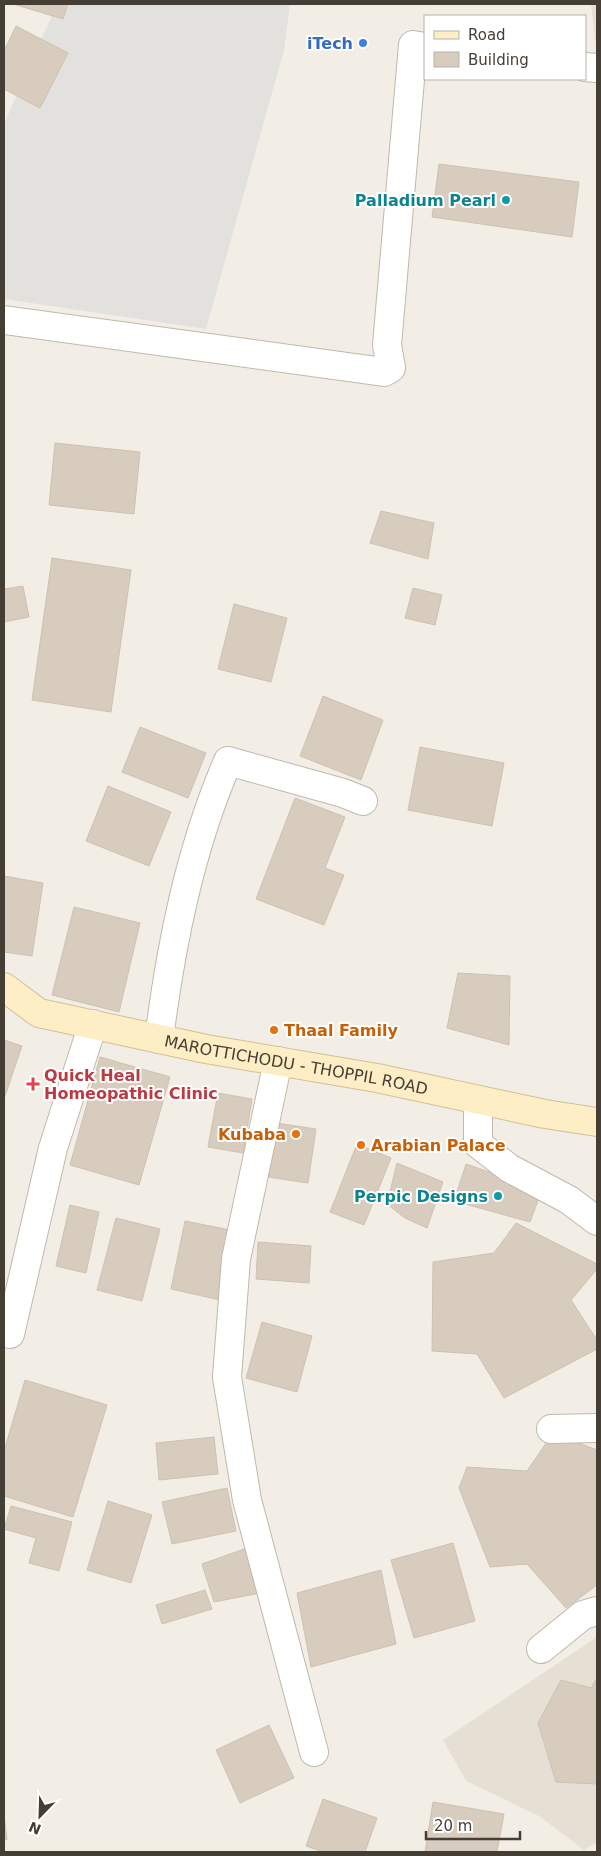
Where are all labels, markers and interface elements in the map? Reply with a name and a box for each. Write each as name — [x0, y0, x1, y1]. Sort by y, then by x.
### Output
legend — [424, 15, 586, 80]
text: Road — [468, 26, 506, 44]
place label: iTech — [307, 34, 353, 53]
marker: iTech — [357, 37, 369, 49]
text: Building — [468, 51, 529, 69]
place label: Palladium Pearl — [355, 191, 496, 210]
marker: Palladium Pearl — [500, 194, 512, 206]
place label: Thaal Family — [284, 1021, 398, 1040]
marker: Thaal Family — [268, 1024, 280, 1036]
street label: MAROTTICHODU - THOPPIL ROAD — [163, 1031, 430, 1099]
place label: Quick Heal Homeopathic Clinic — [44, 1066, 218, 1103]
marker: Quick Heal Homeopathic Clinic — [26, 1077, 40, 1091]
place label: Kubaba — [218, 1125, 286, 1144]
marker: Kubaba — [290, 1128, 302, 1140]
place label: Arabian Palace — [371, 1136, 506, 1155]
marker: Arabian Palace — [355, 1139, 367, 1151]
place label: Perpic Designs — [354, 1187, 488, 1206]
marker: Perpic Designs — [492, 1190, 504, 1202]
north arrow — [15, 1791, 65, 1841]
scale bar — [426, 1808, 520, 1840]
text: 20 m — [434, 1817, 472, 1835]
text: N — [26, 1818, 43, 1838]

